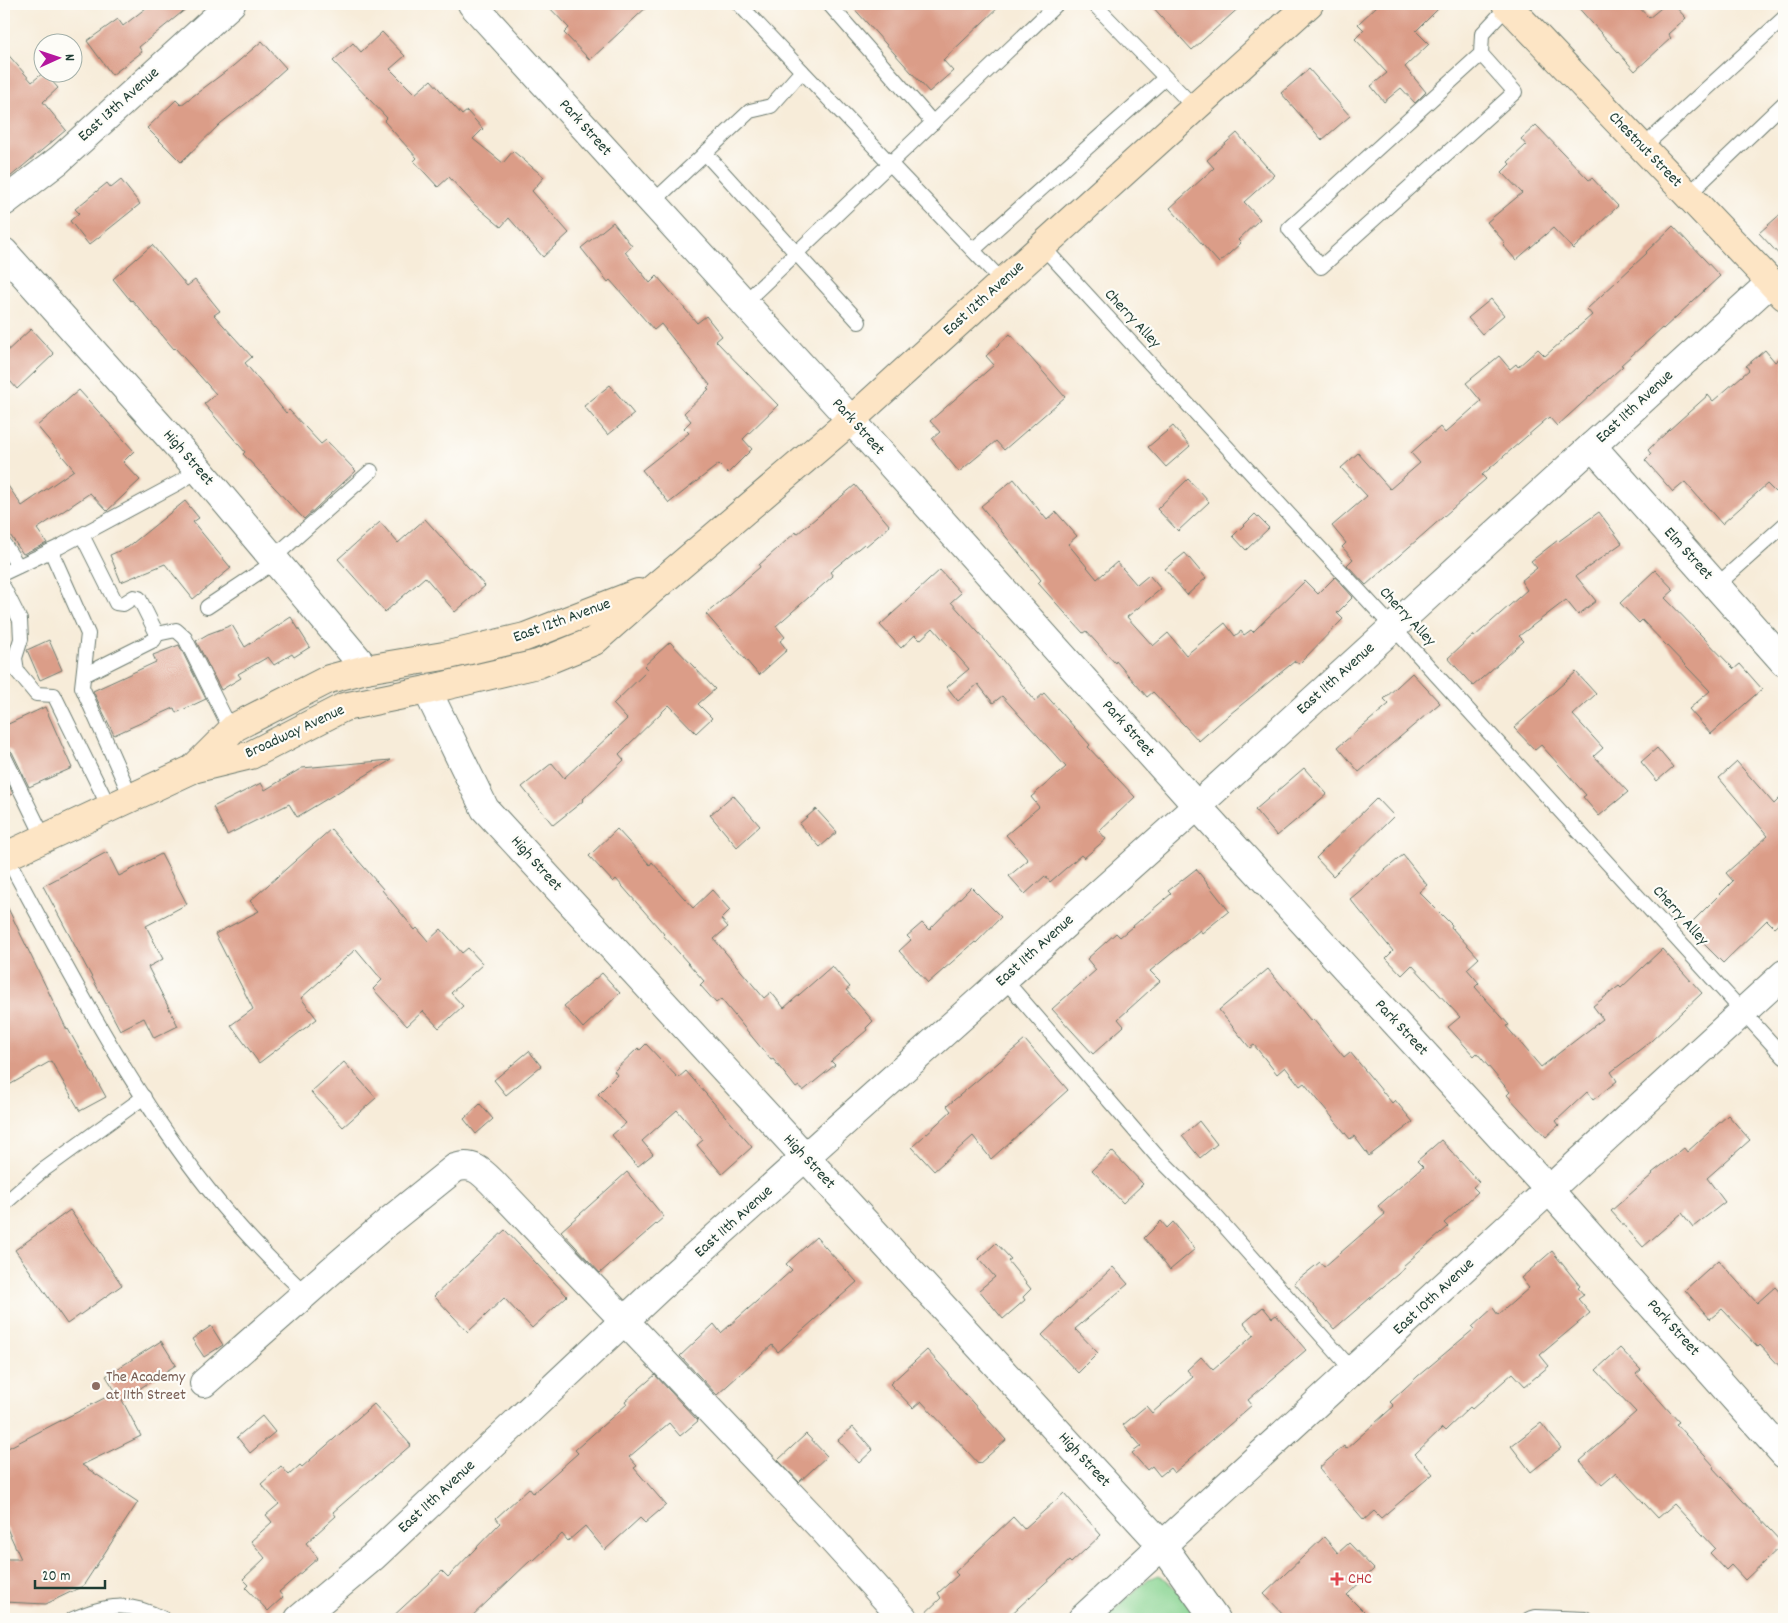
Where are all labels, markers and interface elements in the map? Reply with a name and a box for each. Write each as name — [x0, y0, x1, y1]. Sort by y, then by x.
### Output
north arrow — [32, 32, 82, 82]
text: N — [59, 53, 79, 61]
street label: East 13th Avenue — [73, 62, 165, 148]
street label: Park Street — [553, 94, 617, 162]
street label: Chestnut Street — [1603, 107, 1687, 193]
street label: East 12th Avenue — [938, 256, 1030, 342]
street label: Cherry Alley — [1098, 284, 1166, 354]
street label: East 11th Avenue — [1591, 365, 1679, 449]
street label: Park Street — [826, 393, 890, 461]
street label: High Street — [157, 425, 219, 491]
street label: Elm Street — [1658, 522, 1718, 586]
street label: Cherry Alley — [1373, 582, 1441, 652]
street label: East 12th Avenue — [510, 593, 614, 649]
street label: East 11th Avenue — [1292, 637, 1380, 721]
street label: Park Street — [1096, 695, 1160, 763]
street label: Broadway Avenue — [241, 699, 349, 765]
street label: High Street — [505, 831, 567, 897]
street label: Cherry Alley — [1647, 881, 1714, 952]
street label: East 11th Avenue — [991, 909, 1079, 993]
street label: Park Street — [1369, 995, 1433, 1061]
street label: High Street — [777, 1129, 841, 1195]
street label: East 11th Avenue — [690, 1180, 778, 1264]
street label: East 10th Avenue — [1388, 1253, 1480, 1341]
street label: Park Street — [1641, 1294, 1705, 1362]
place label: The Academy at 11th Street — [106, 1366, 186, 1407]
marker: The Academy at 11th Street — [90, 1380, 102, 1392]
street label: High Street — [1052, 1427, 1116, 1493]
street label: East 11th Avenue — [393, 1455, 481, 1539]
scale bar — [35, 1558, 105, 1590]
text: 20 m — [42, 1566, 70, 1588]
place label: CHC — [1348, 1568, 1372, 1591]
marker: CHC — [1330, 1572, 1344, 1586]

